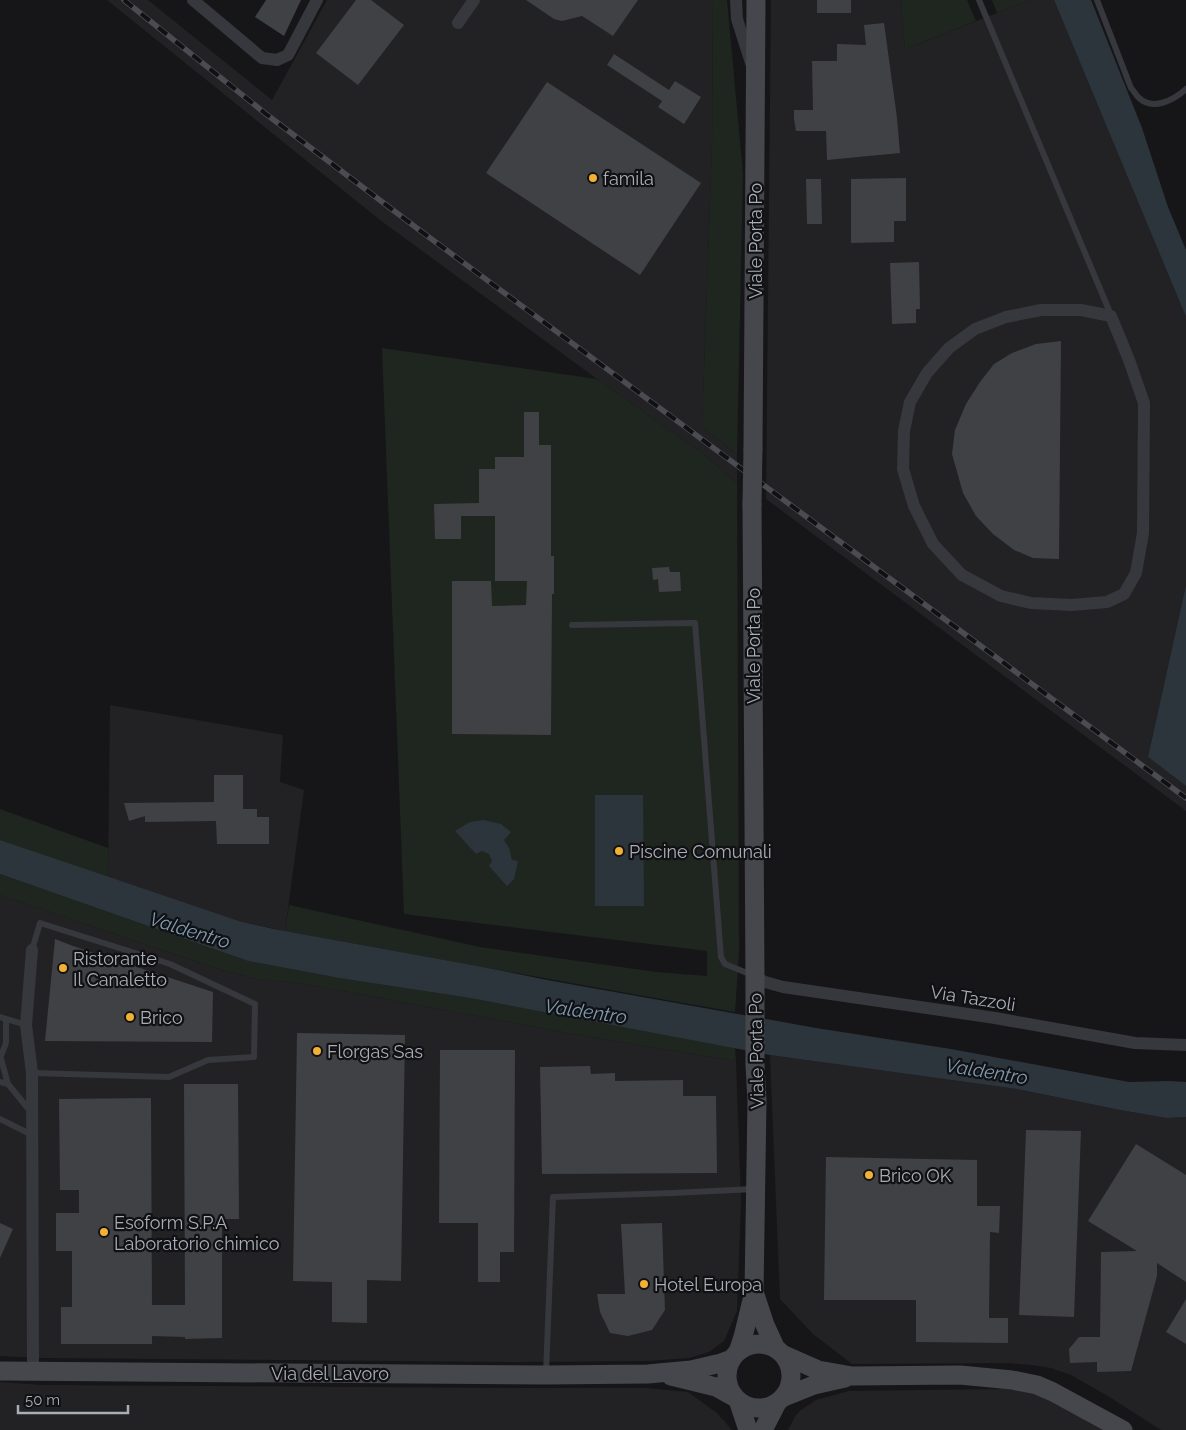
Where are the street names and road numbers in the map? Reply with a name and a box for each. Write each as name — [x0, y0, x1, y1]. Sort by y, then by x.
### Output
street label: Viale Porta Po — [745, 183, 766, 299]
street label: Viale Porta Po — [743, 588, 764, 704]
street label: Via Tazzoli — [929, 981, 1017, 1015]
street label: Viale Porta Po — [744, 992, 768, 1109]
street label: Via del Lavoro — [271, 1363, 389, 1384]

